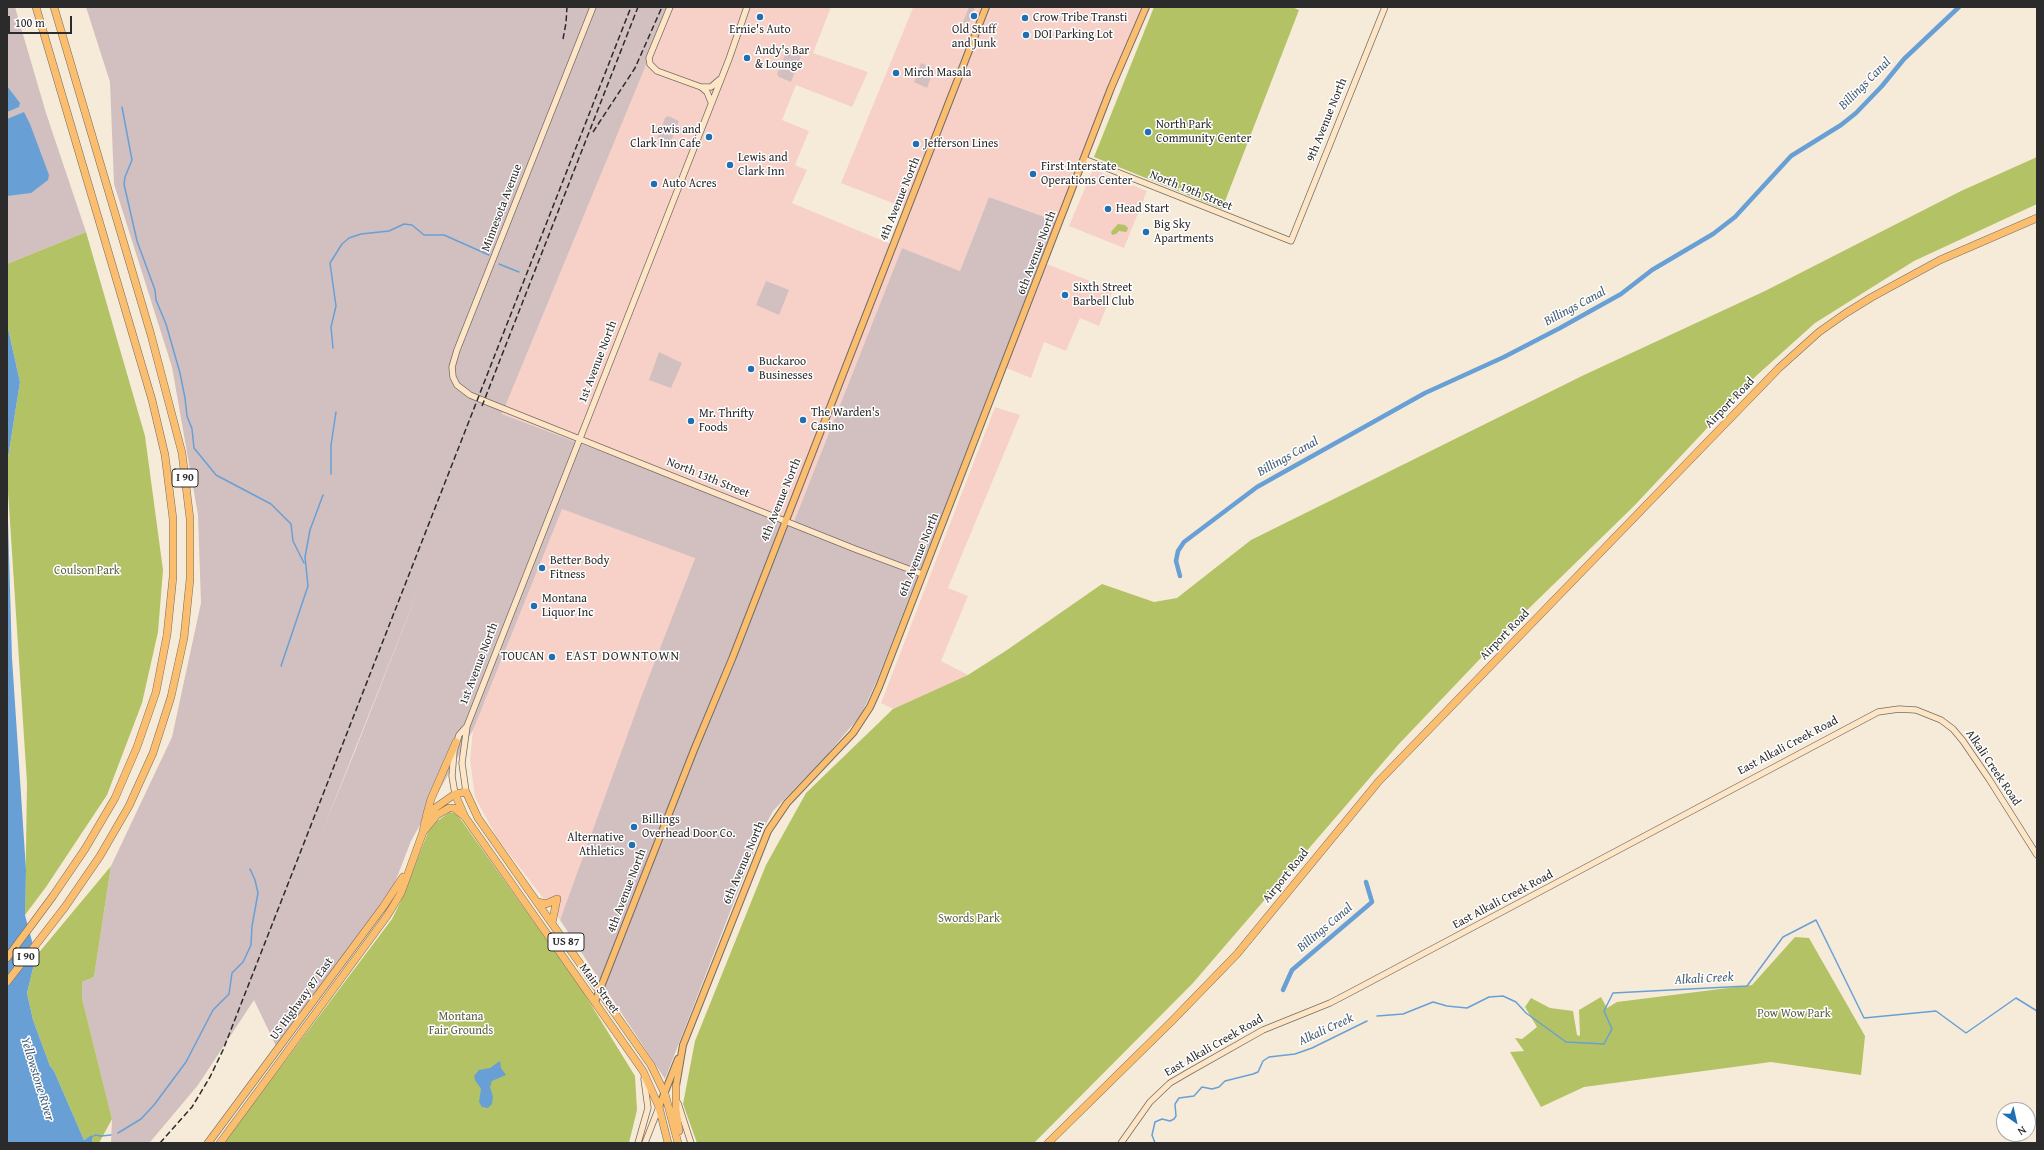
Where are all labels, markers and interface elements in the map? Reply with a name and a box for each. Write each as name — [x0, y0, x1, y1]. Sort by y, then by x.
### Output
scale bar — [10, 8, 74, 34]
marker: Old Stuff and Junk — [969, 11, 979, 21]
place label: Crow Tribe Transti — [1033, 11, 1127, 25]
marker: Ernie's Auto — [755, 12, 765, 22]
marker: Crow Tribe Transti — [1020, 13, 1030, 23]
text: 100 m — [15, 14, 45, 31]
place label: Ernie's Auto — [729, 23, 791, 37]
place label: Old Stuff and Junk — [952, 23, 996, 51]
place label: DOI Parking Lot — [1034, 28, 1113, 42]
marker: DOI Parking Lot — [1021, 30, 1031, 40]
place label: Andy's Bar & Lounge — [755, 44, 809, 72]
marker: Andy's Bar & Lounge — [742, 53, 752, 63]
water label: Billings Canal — [1836, 55, 1894, 113]
place label: Mirch Masala — [904, 66, 971, 80]
marker: Mirch Masala — [891, 68, 901, 78]
street label: 9th Avenue North — [1304, 76, 1350, 164]
place label: North Park Community Center — [1156, 118, 1251, 146]
place label: Lewis and Clark Inn Cafe — [630, 123, 701, 151]
marker: North Park Community Center — [1143, 127, 1153, 137]
marker: Lewis and Clark Inn Cafe — [704, 132, 714, 142]
place label: Jefferson Lines — [924, 137, 998, 151]
marker: Jefferson Lines — [911, 139, 921, 149]
place label: Lewis and Clark Inn — [738, 151, 788, 179]
street label: 4th Avenue North — [877, 155, 923, 243]
marker: Lewis and Clark Inn — [725, 160, 735, 170]
place label: First Interstate Operations Center — [1041, 160, 1132, 188]
street label: Minnesota Avenue — [479, 162, 525, 254]
street label: North 19th Street — [1147, 168, 1235, 214]
marker: First Interstate Operations Center — [1028, 169, 1038, 179]
place label: Auto Acres — [662, 177, 717, 191]
marker: Auto Acres — [649, 179, 659, 189]
place label: Head Start — [1116, 202, 1169, 216]
marker: Head Start — [1103, 204, 1113, 214]
street label: 6th Avenue North — [1014, 209, 1060, 297]
place label: Big Sky Apartments — [1154, 218, 1214, 246]
marker: Big Sky Apartments — [1141, 227, 1151, 237]
place label: Sixth Street Barbell Club — [1073, 281, 1134, 309]
water label: Billings Canal — [1542, 284, 1608, 330]
marker: Sixth Street Barbell Club — [1060, 290, 1070, 300]
street label: 1st Avenue North — [576, 319, 620, 405]
place label: Buckaroo Businesses — [759, 355, 813, 383]
marker: Buckaroo Businesses — [746, 364, 756, 374]
street label: Airport Road — [1702, 375, 1758, 431]
place label: The Warden's Casino — [811, 406, 880, 434]
place label: Mr. Thrifty Foods — [699, 407, 754, 435]
marker: The Warden's Casino — [798, 415, 808, 425]
marker: Mr. Thrifty Foods — [686, 416, 696, 426]
water label: Billings Canal — [1255, 434, 1321, 480]
street label: North 13th Street — [664, 455, 752, 501]
street label: 4th Avenue North — [758, 456, 804, 544]
road number: I 90 — [172, 469, 198, 487]
street label: 6th Avenue North — [896, 511, 942, 599]
place label: Better Body Fitness — [550, 554, 609, 582]
marker: Better Body Fitness — [537, 563, 547, 573]
park label: Coulson Park — [54, 564, 120, 578]
place label: Montana Liquor Inc — [542, 592, 593, 620]
marker: Montana Liquor Inc — [529, 601, 539, 611]
street label: Airport Road — [1477, 607, 1533, 663]
street label: 1st Avenue North — [457, 621, 501, 707]
district label: EAST DOWNTOWN — [566, 649, 680, 665]
place label: TOUCAN — [501, 650, 544, 664]
marker: TOUCAN — [547, 652, 557, 662]
street label: East Alkali Creek Road — [1735, 713, 1841, 779]
street label: Alkali Creek Road — [1962, 727, 2024, 809]
place label: Billings Overhead Door Co. — [642, 813, 735, 841]
street label: 6th Avenue North — [720, 819, 768, 907]
marker: Billings Overhead Door Co. — [629, 822, 639, 832]
place label: Alternative Athletics — [567, 831, 624, 859]
marker: Alternative Athletics — [627, 840, 637, 850]
street label: Airport Road — [1260, 846, 1312, 906]
street label: 4th Avenue North — [604, 847, 650, 935]
street label: East Alkali Creek Road — [1450, 867, 1556, 933]
water label: Billings Canal — [1294, 900, 1356, 956]
park label: Swords Park — [938, 912, 1000, 926]
road number: US 87 — [548, 933, 584, 951]
road number: I 90 — [13, 948, 39, 966]
street label: US Highway 87 East — [267, 955, 337, 1043]
street label: Main Street — [576, 961, 622, 1017]
water label: Alkali Creek — [1674, 970, 1734, 988]
park label: Pow Wow Park — [1757, 1007, 1831, 1021]
park label: Montana Fair Grounds — [429, 1010, 493, 1038]
water label: Alkali Creek — [1296, 1010, 1356, 1050]
street label: East Alkali Creek Road — [1162, 1012, 1266, 1080]
water label: Yellowstone River — [17, 1035, 57, 1123]
north arrow — [1996, 1102, 2036, 1142]
text: N — [2015, 1122, 2030, 1140]

